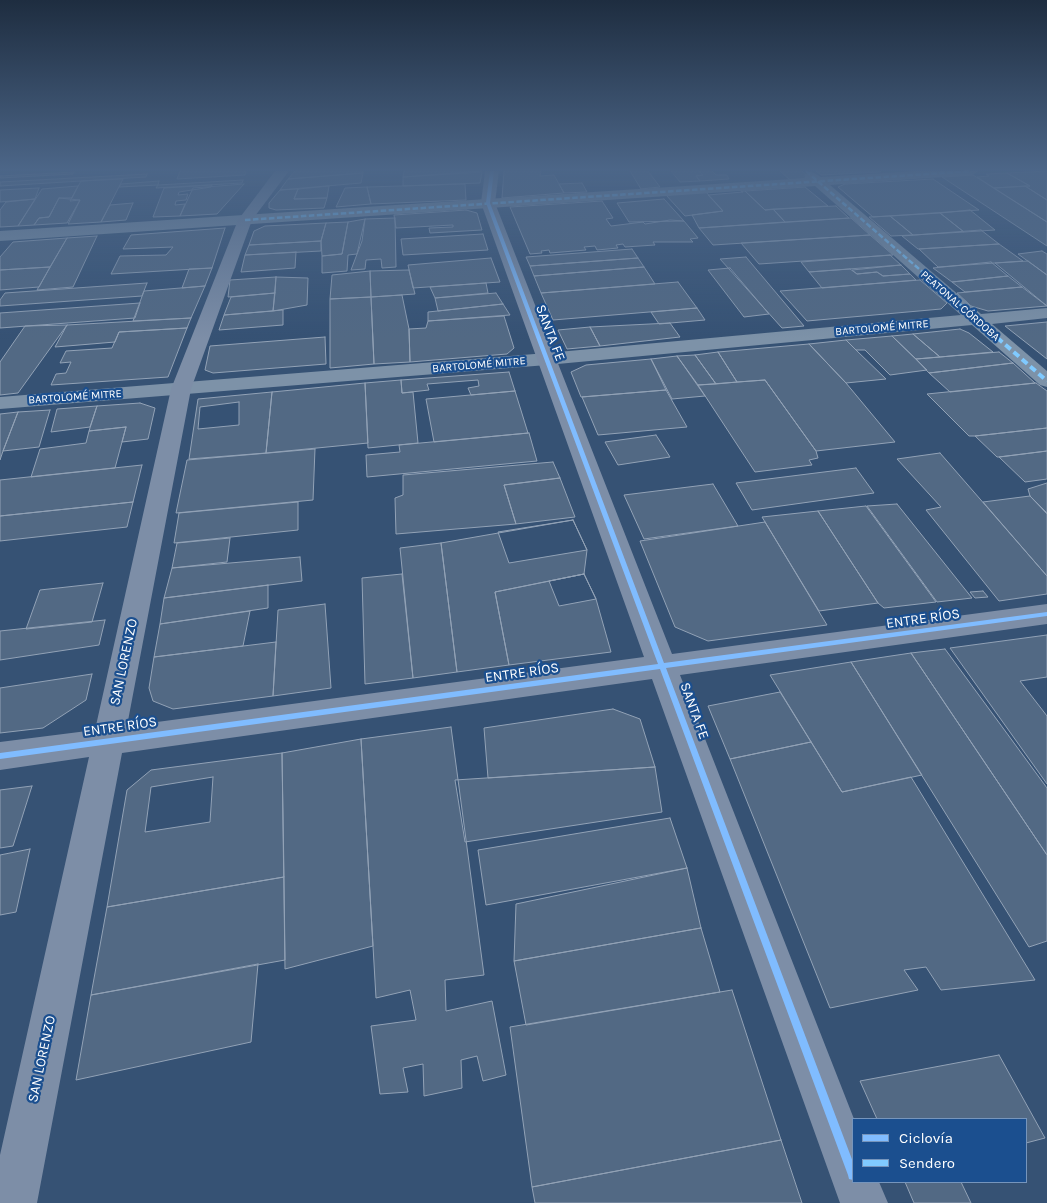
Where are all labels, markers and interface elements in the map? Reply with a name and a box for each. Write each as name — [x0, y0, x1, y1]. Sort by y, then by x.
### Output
street label: PEATONAL CÓRDOBA — [918, 268, 1002, 344]
street label: SANTA FE — [532, 302, 568, 364]
street label: BARTOLOMÉ MITRE — [835, 317, 929, 339]
street label: BARTOLOMÉ MITRE — [432, 354, 526, 376]
street label: BARTOLOMÉ MITRE — [28, 387, 122, 407]
street label: ENTRE RÍOS — [885, 606, 961, 632]
street label: SAN LORENZO — [107, 617, 141, 707]
street label: ENTRE RÍOS — [484, 660, 560, 686]
street label: SANTA FE — [676, 680, 712, 742]
street label: ENTRE RÍOS — [82, 714, 158, 740]
street label: SAN LORENZO — [25, 1014, 59, 1104]
legend — [852, 1118, 1027, 1183]
text: Ciclovía — [899, 1129, 953, 1147]
text: Sendero — [899, 1154, 955, 1172]

